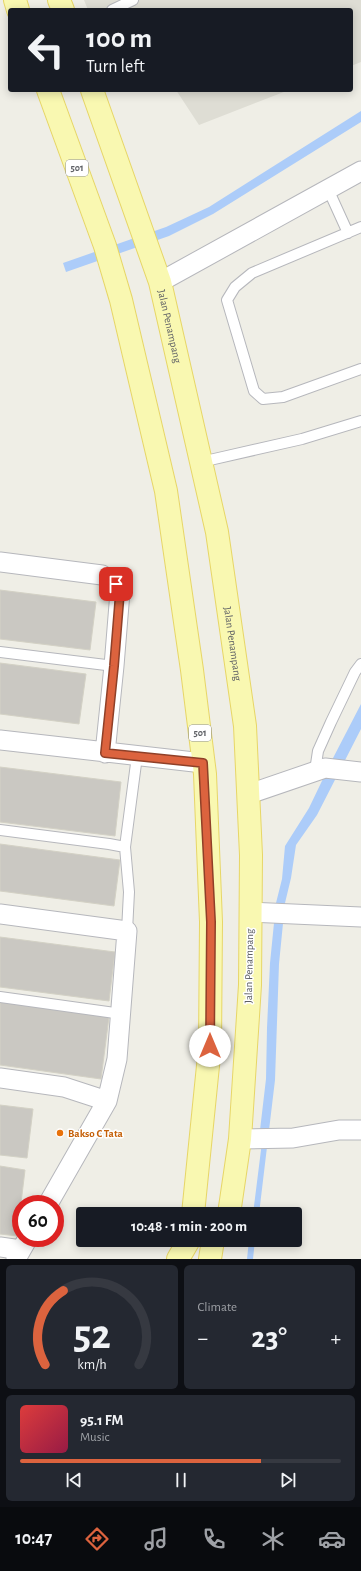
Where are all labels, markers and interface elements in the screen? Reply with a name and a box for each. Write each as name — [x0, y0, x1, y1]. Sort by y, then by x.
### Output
icon: left — [20, 24, 72, 76]
text: 100 m — [86, 25, 152, 53]
text: Turn left — [86, 58, 145, 76]
road number: 501 — [66, 160, 88, 176]
street label: Jalan Penampang — [156, 288, 184, 365]
pin — [99, 567, 133, 601]
icon: arrive — [105, 573, 127, 595]
street label: Jalan Penampang — [222, 606, 244, 682]
road number: 501 — [189, 725, 211, 741]
street label: Jalan Penampang — [243, 928, 255, 1004]
position arrow — [189, 1025, 231, 1067]
marker: Bakso C Tata — [55, 1128, 65, 1138]
place label: Bakso C Tata — [68, 1128, 124, 1139]
speed limit sign: 60 — [12, 1195, 64, 1247]
text: 10:48 · 1 min · 200 m — [131, 1219, 247, 1234]
text: Climate — [198, 1301, 237, 1314]
text: 52 — [73, 1315, 111, 1356]
text: 23° — [251, 1323, 287, 1353]
text: − — [198, 1327, 208, 1349]
text: + — [330, 1327, 341, 1349]
text: km/h — [77, 1358, 106, 1372]
text: 95.1 FM — [80, 1413, 123, 1428]
text: Music — [80, 1431, 110, 1444]
icon: previous — [63, 1469, 85, 1491]
icon: pause — [170, 1469, 192, 1491]
icon: next — [277, 1469, 299, 1491]
icon: directions — [83, 1525, 111, 1553]
icon: music — [142, 1525, 170, 1553]
icon: phone — [200, 1525, 228, 1553]
icon: climate — [259, 1525, 287, 1553]
icon: car — [318, 1525, 346, 1553]
text: 10:47 — [15, 1530, 52, 1548]

